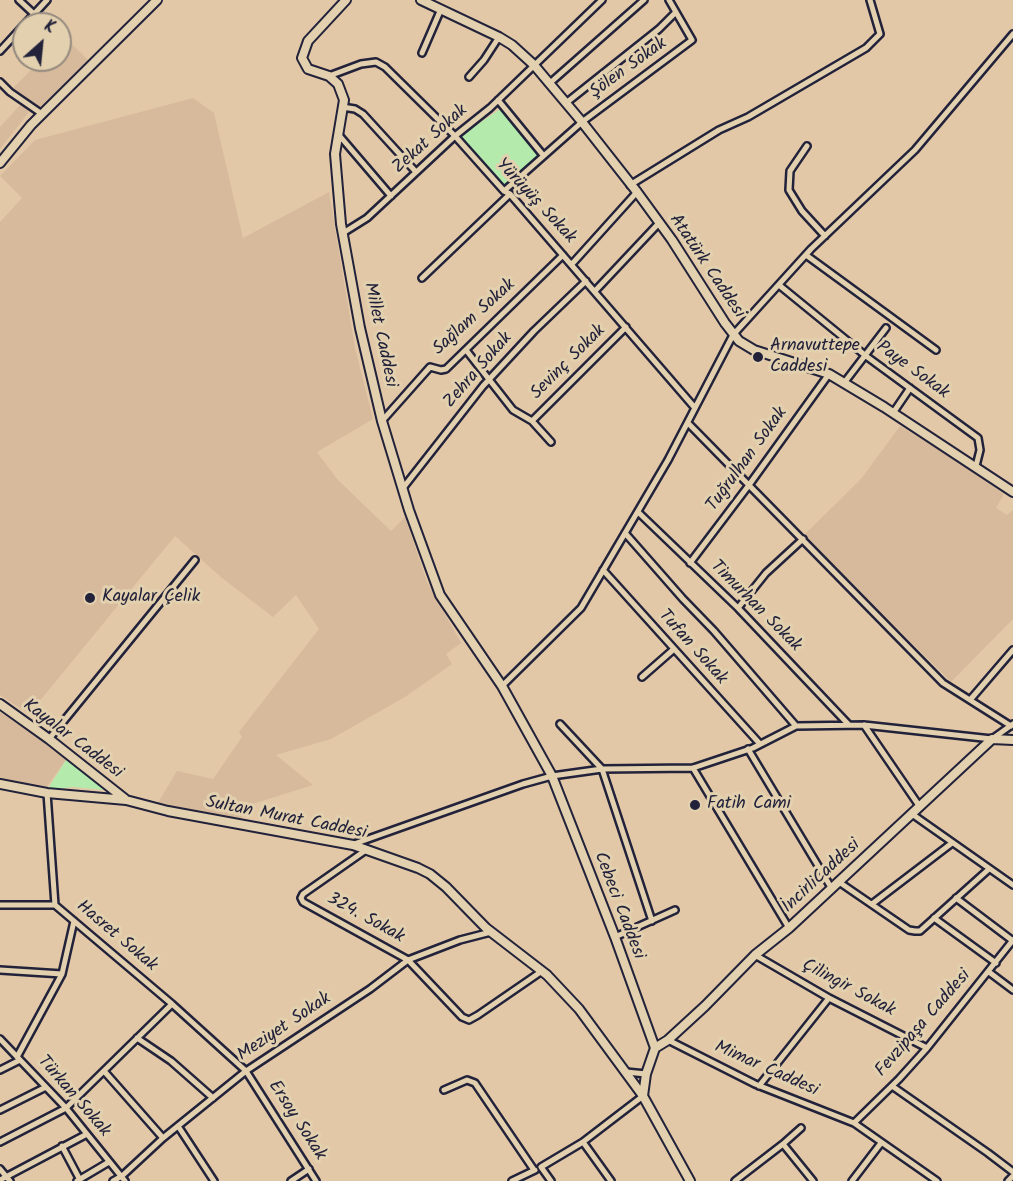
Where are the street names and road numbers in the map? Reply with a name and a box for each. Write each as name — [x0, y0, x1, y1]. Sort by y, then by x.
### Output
street label: Şölen Sokak — [586, 34, 672, 104]
street label: Zekat Sokak — [389, 101, 473, 179]
street label: Yürüyüş Sokak — [490, 155, 580, 249]
street label: Atatürk Caddesi — [663, 211, 749, 323]
street label: Sağlam Sokak — [429, 275, 521, 361]
street label: Millet Caddesi — [357, 281, 401, 389]
street label: Sevinç Sokak — [527, 321, 611, 405]
street label: Zehra Sokak — [440, 329, 518, 413]
street label: Paye Sokak — [871, 337, 953, 405]
street label: Tuğrulhan Sokak — [703, 404, 793, 516]
street label: Timurhan Sokak — [705, 557, 805, 657]
street label: Tufan Sokak — [653, 606, 731, 690]
street label: Kayalar Caddesi — [18, 695, 126, 785]
street label: Sultan Murat Caddesi — [204, 793, 368, 845]
street label: İncirliCaddesi — [778, 835, 866, 919]
street label: Cebeci Caddesi — [588, 849, 648, 963]
street label: 324. Sokak — [323, 889, 407, 949]
street label: Hasret Sokak — [71, 897, 161, 977]
street label: Çilingir Sokak — [798, 955, 898, 1023]
street label: Fevzipaşa Caddesi — [872, 966, 976, 1082]
street label: Meziyet Sokak — [234, 989, 336, 1067]
street label: Mimar Caddesi — [711, 1037, 821, 1103]
street label: Türkan Sokak — [32, 1052, 114, 1142]
street label: Ersoy Sokak — [262, 1077, 330, 1165]

